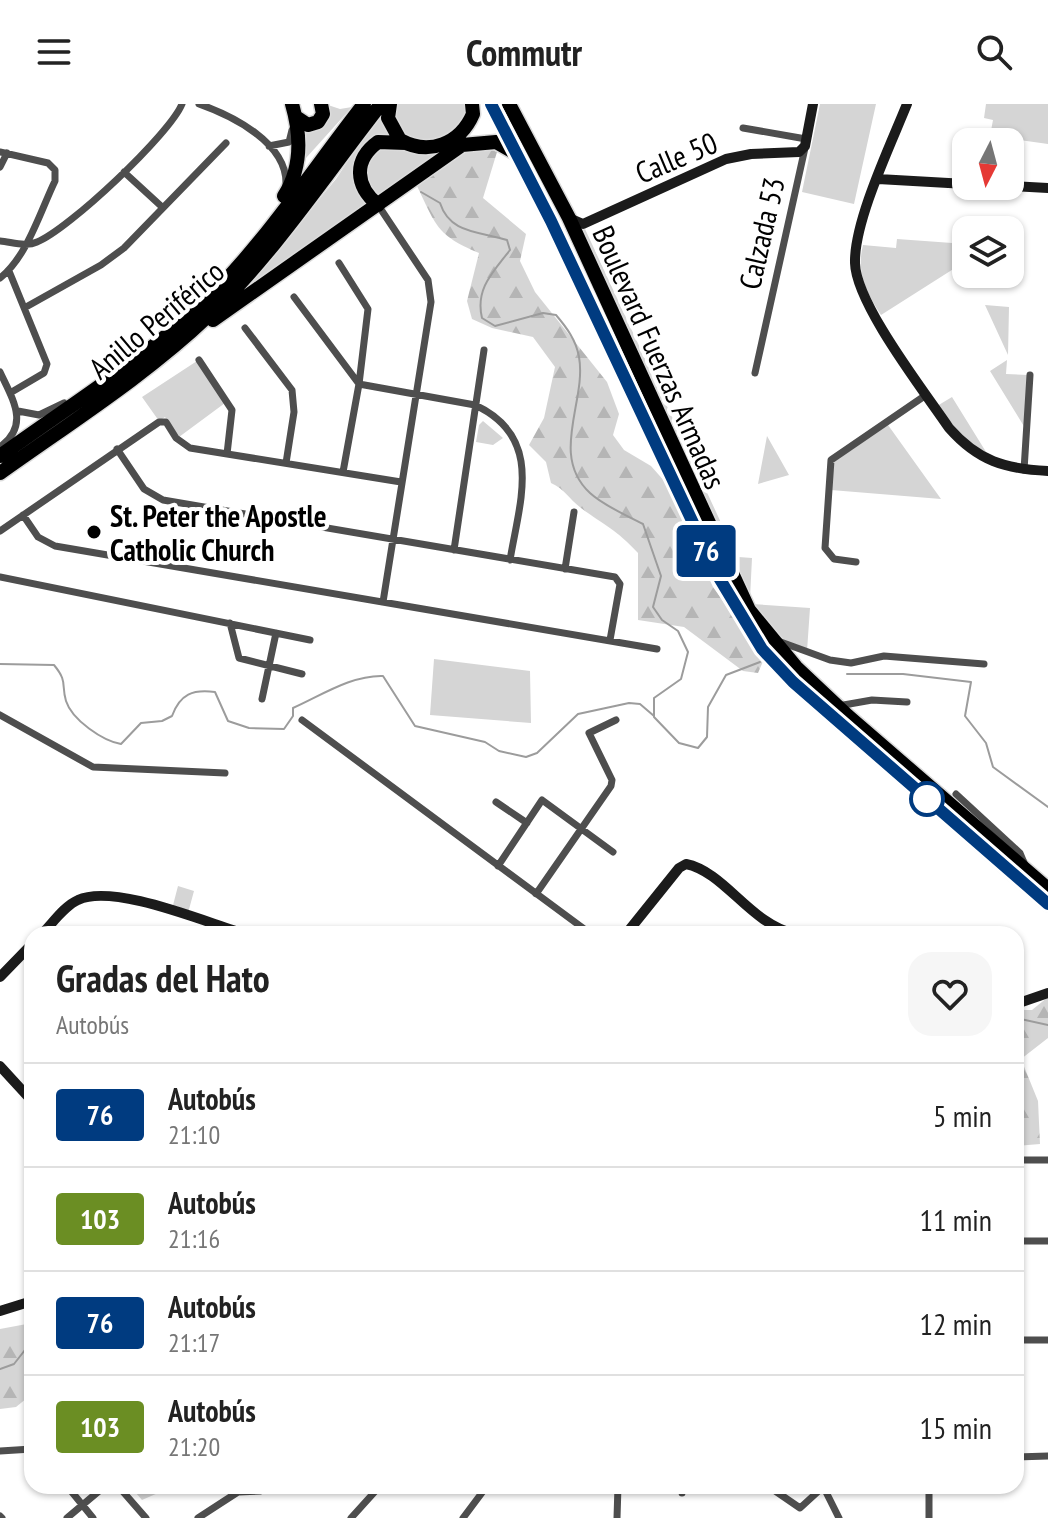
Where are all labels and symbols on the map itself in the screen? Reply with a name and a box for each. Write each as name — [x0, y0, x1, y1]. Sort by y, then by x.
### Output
street label: Calle 50 — [629, 122, 723, 192]
north arrow — [952, 128, 1024, 200]
street label: Calzada 53 — [729, 173, 793, 293]
street label: Boulevard Fuerzas Armadas — [584, 219, 736, 495]
street label: Anillo Periférico — [80, 251, 232, 387]
place label: St. Peter the Apostle Catholic Church — [110, 496, 327, 569]
marker: St. Peter the Apostle Catholic Church — [85, 523, 103, 541]
line badge: 76 — [670, 525, 742, 577]
unlabelled marker — [910, 782, 944, 816]

